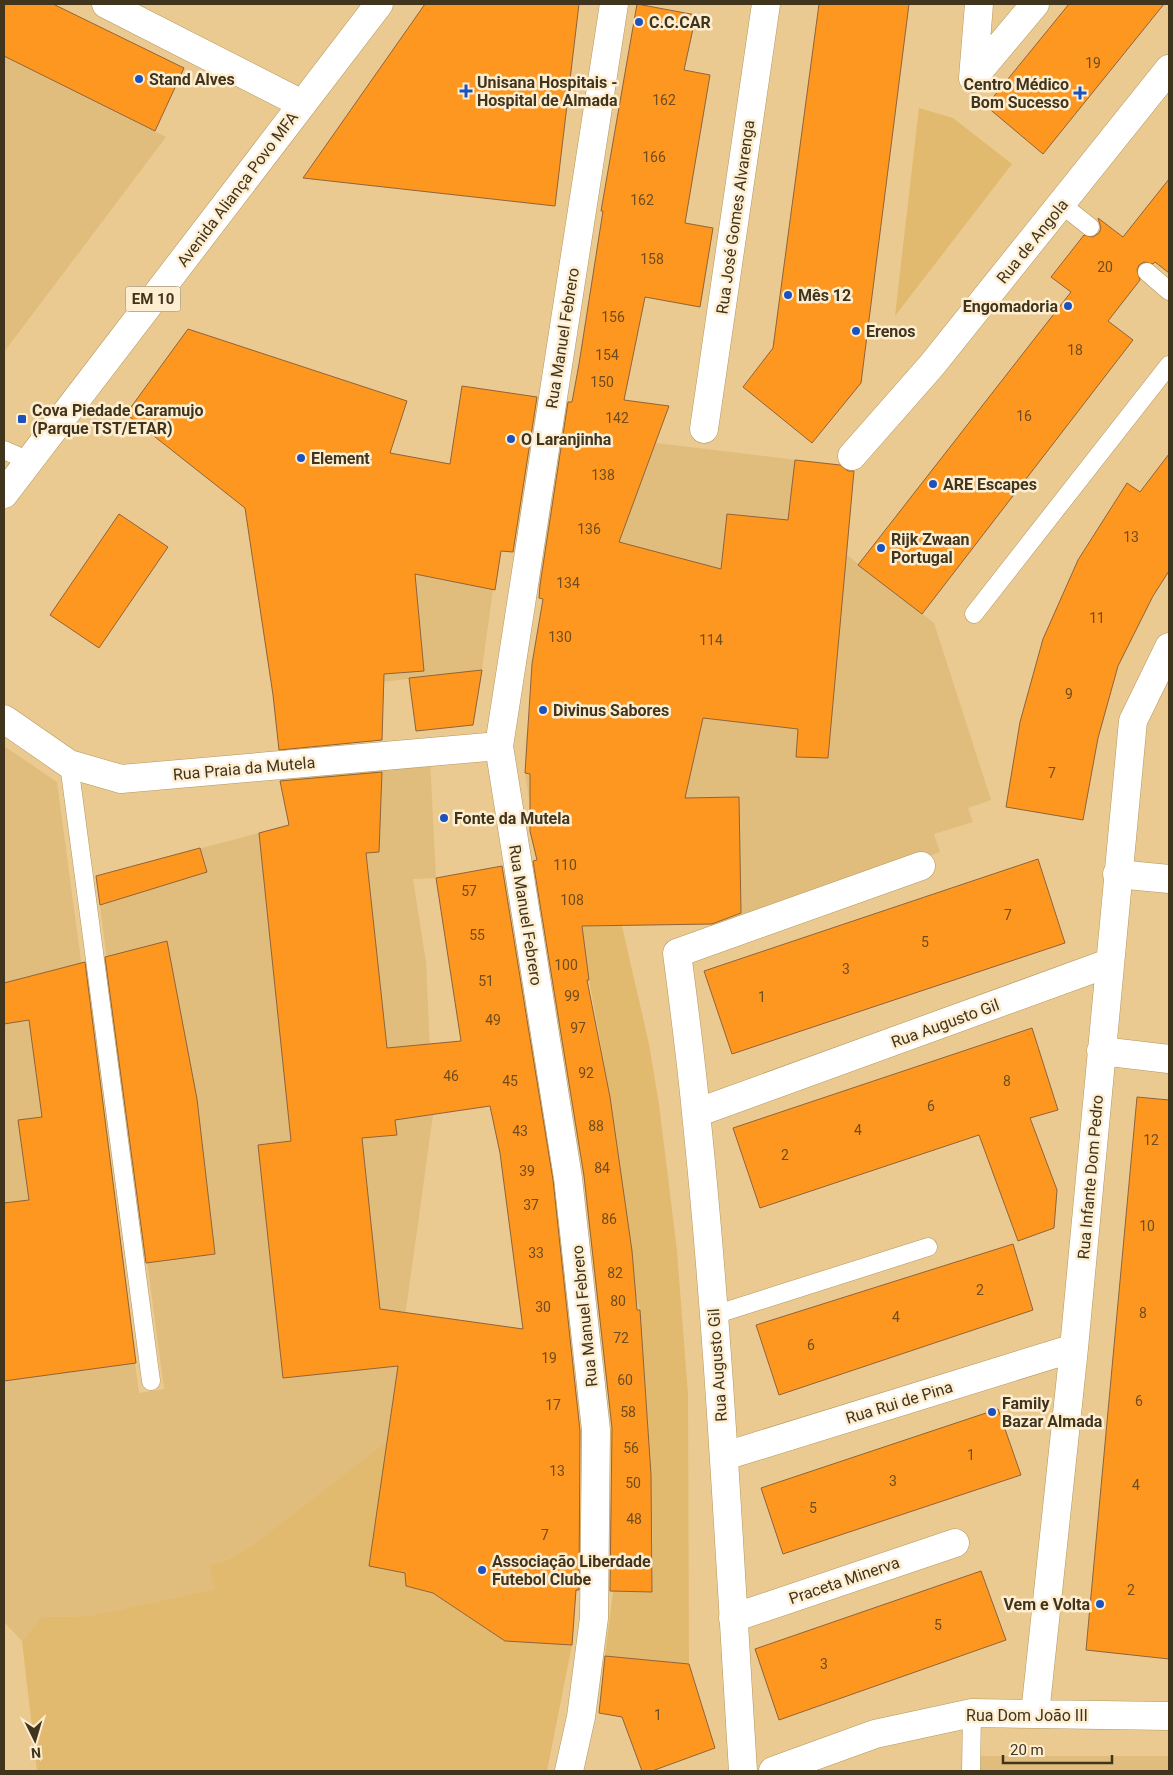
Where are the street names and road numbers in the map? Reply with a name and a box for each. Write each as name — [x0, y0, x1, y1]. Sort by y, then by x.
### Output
street label: Avenida Aliança Povo MFA — [173, 108, 302, 271]
street label: Rua José Gomes Alvarenga — [712, 119, 759, 315]
street label: Rua de Angola — [993, 195, 1072, 287]
street label: Rua Manuel Febrero — [542, 266, 583, 410]
road number: EM 10 — [126, 286, 180, 312]
street label: Rua Praia da Mutela — [172, 753, 316, 784]
street label: Rua Manuel Febrero — [505, 843, 546, 987]
street label: Rua Augusto Gil — [889, 995, 1002, 1052]
street label: Rua Infante Dom Pedro — [1074, 1094, 1107, 1260]
street label: Rua Manuel Febrero — [568, 1244, 601, 1388]
street label: Rua Augusto Gil — [704, 1308, 731, 1422]
street label: Rua Rui de Pina — [843, 1377, 955, 1428]
street label: Praceta Minerva — [786, 1553, 902, 1608]
street label: Rua Dom João III — [966, 1706, 1088, 1725]

